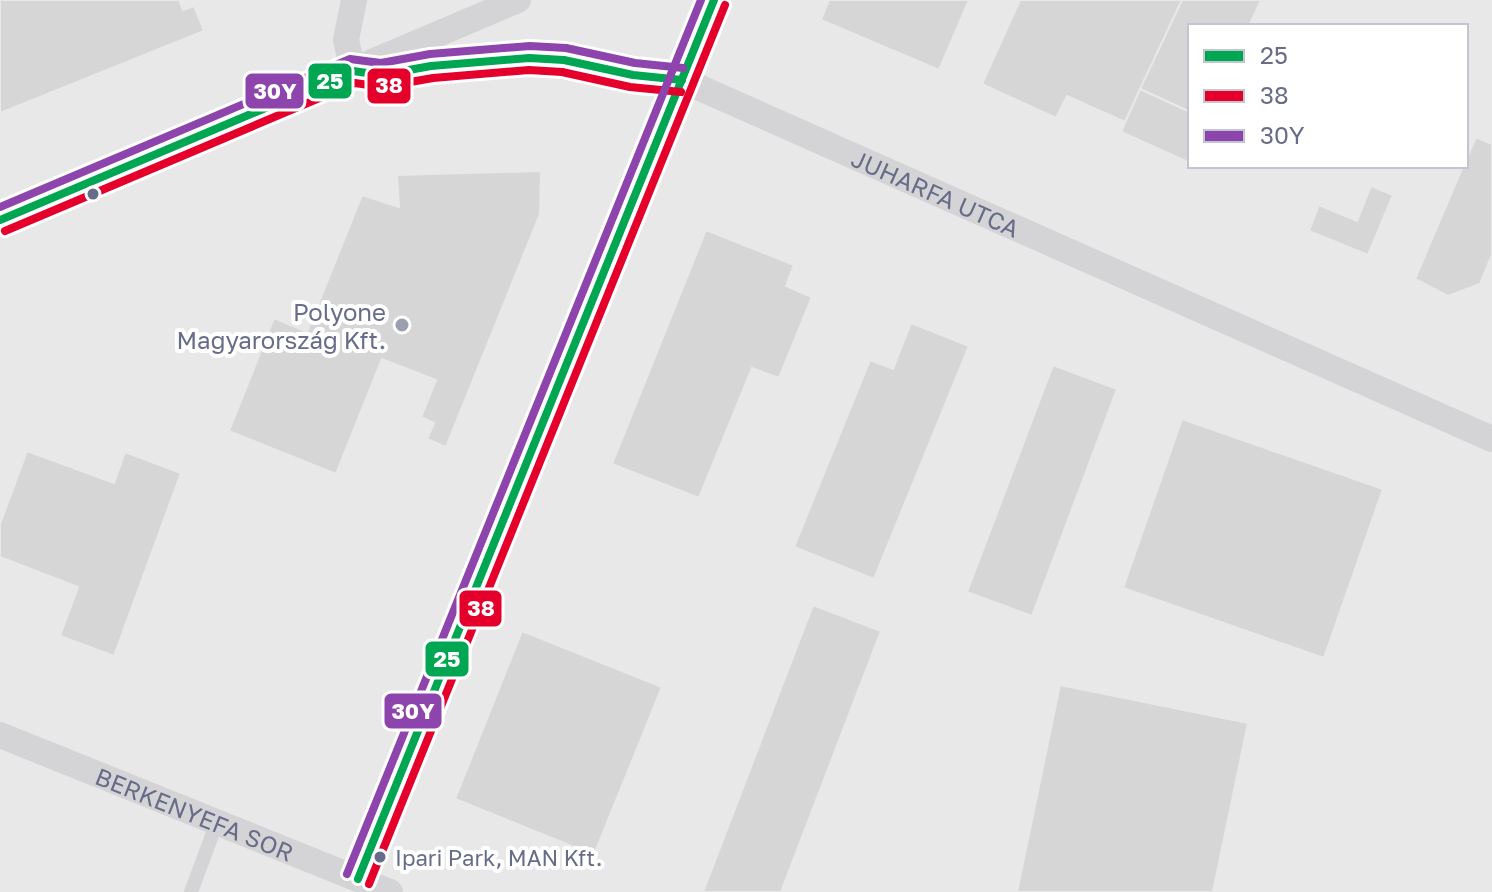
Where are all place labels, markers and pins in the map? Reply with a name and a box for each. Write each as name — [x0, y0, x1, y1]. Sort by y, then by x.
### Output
unlabelled marker — [85, 186, 101, 202]
place label: Polyone Magyarország Kft. — [176, 297, 386, 354]
marker: Polyone Magyarország Kft. — [393, 316, 411, 334]
place label: Ipari Park, MAN Kft. — [395, 844, 602, 871]
marker: Ipari Park, MAN Kft. — [372, 849, 388, 865]

